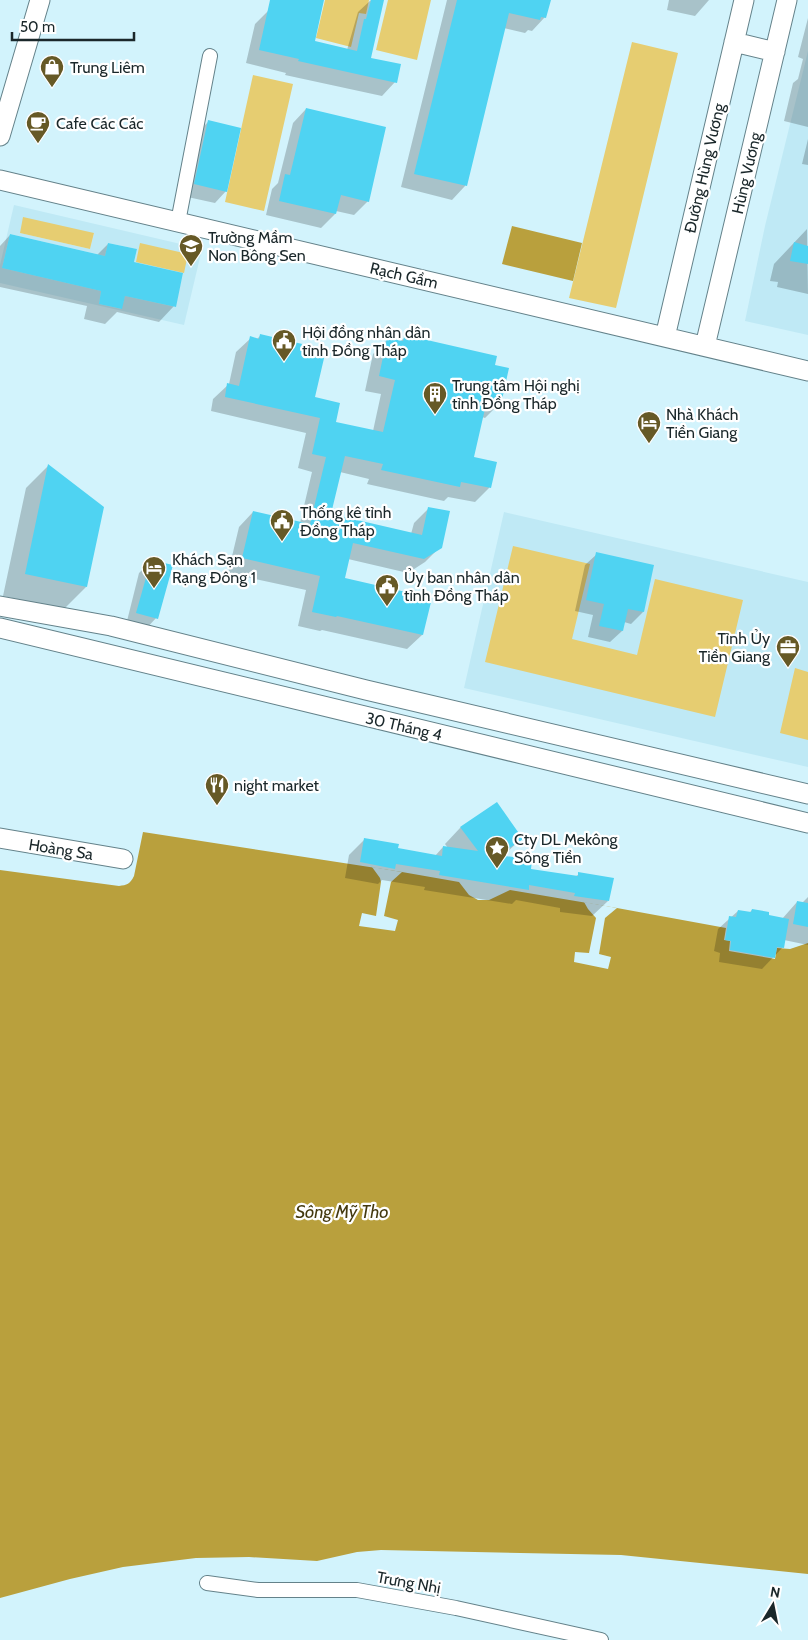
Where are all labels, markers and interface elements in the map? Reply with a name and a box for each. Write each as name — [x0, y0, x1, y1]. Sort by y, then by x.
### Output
scale bar — [12, 10, 135, 42]
text: 50 m — [20, 18, 55, 36]
shop icon: Trung Liêm — [39, 54, 65, 88]
place label: Trung Liêm — [70, 58, 145, 77]
street label: Đường Hùng Vương — [680, 100, 729, 235]
cafe icon: Cafe Các Các — [25, 110, 51, 144]
place label: Cafe Các Các — [56, 114, 144, 133]
street label: Hùng Vương — [728, 129, 765, 216]
place label: Trường Mầm Non Bông Sen — [208, 228, 306, 265]
school or university icon: Trường Mầm Non Bông Sen — [178, 233, 204, 267]
street label: Rạch Gầm — [368, 258, 440, 293]
place label: Hội đồng nhân dân tỉnh Đồng Tháp — [302, 323, 430, 360]
public building icon: Hội đồng nhân dân tỉnh Đồng Tháp — [271, 328, 297, 362]
place label: Trung tâm Hội nghị tỉnh Đồng Tháp — [452, 376, 580, 413]
building icon: Trung tâm Hội nghị tỉnh Đồng Tháp — [422, 381, 448, 415]
place label: Nhà Khách Tiền Giang — [666, 405, 738, 442]
hotel icon: Nhà Khách Tiền Giang — [636, 410, 662, 444]
place label: Thống kê tỉnh Đồng Tháp — [300, 503, 391, 540]
public building icon: Thống kê tỉnh Đồng Tháp — [269, 508, 295, 542]
place label: Khách Sạn Rạng Đông 1 — [172, 550, 256, 587]
hotel icon: Khách Sạn Rạng Đông 1 — [141, 555, 167, 589]
place label: Ủy ban nhân dân tỉnh Đồng Tháp — [404, 568, 520, 605]
public building icon: Ủy ban nhân dân tỉnh Đồng Tháp — [374, 573, 400, 607]
place label: Tỉnh Ủy Tiền Giang — [699, 629, 771, 666]
office icon: Tỉnh Ủy Tiền Giang — [775, 634, 801, 668]
street label: 30 Tháng 4 — [364, 708, 444, 745]
restaurant icon: night market — [204, 772, 230, 806]
place label: night market — [234, 776, 320, 795]
place label: Cty DL Mekông Sông Tiền — [514, 830, 619, 867]
street label: Hoàng Sa — [27, 835, 95, 864]
place icon: Cty DL Mekông Sông Tiền — [484, 835, 510, 869]
water label: Sông Mỹ Tho — [295, 1201, 389, 1223]
street label: Trưng Nhị — [376, 1568, 442, 1597]
north arrow — [748, 1580, 798, 1630]
text: N — [769, 1582, 782, 1602]

